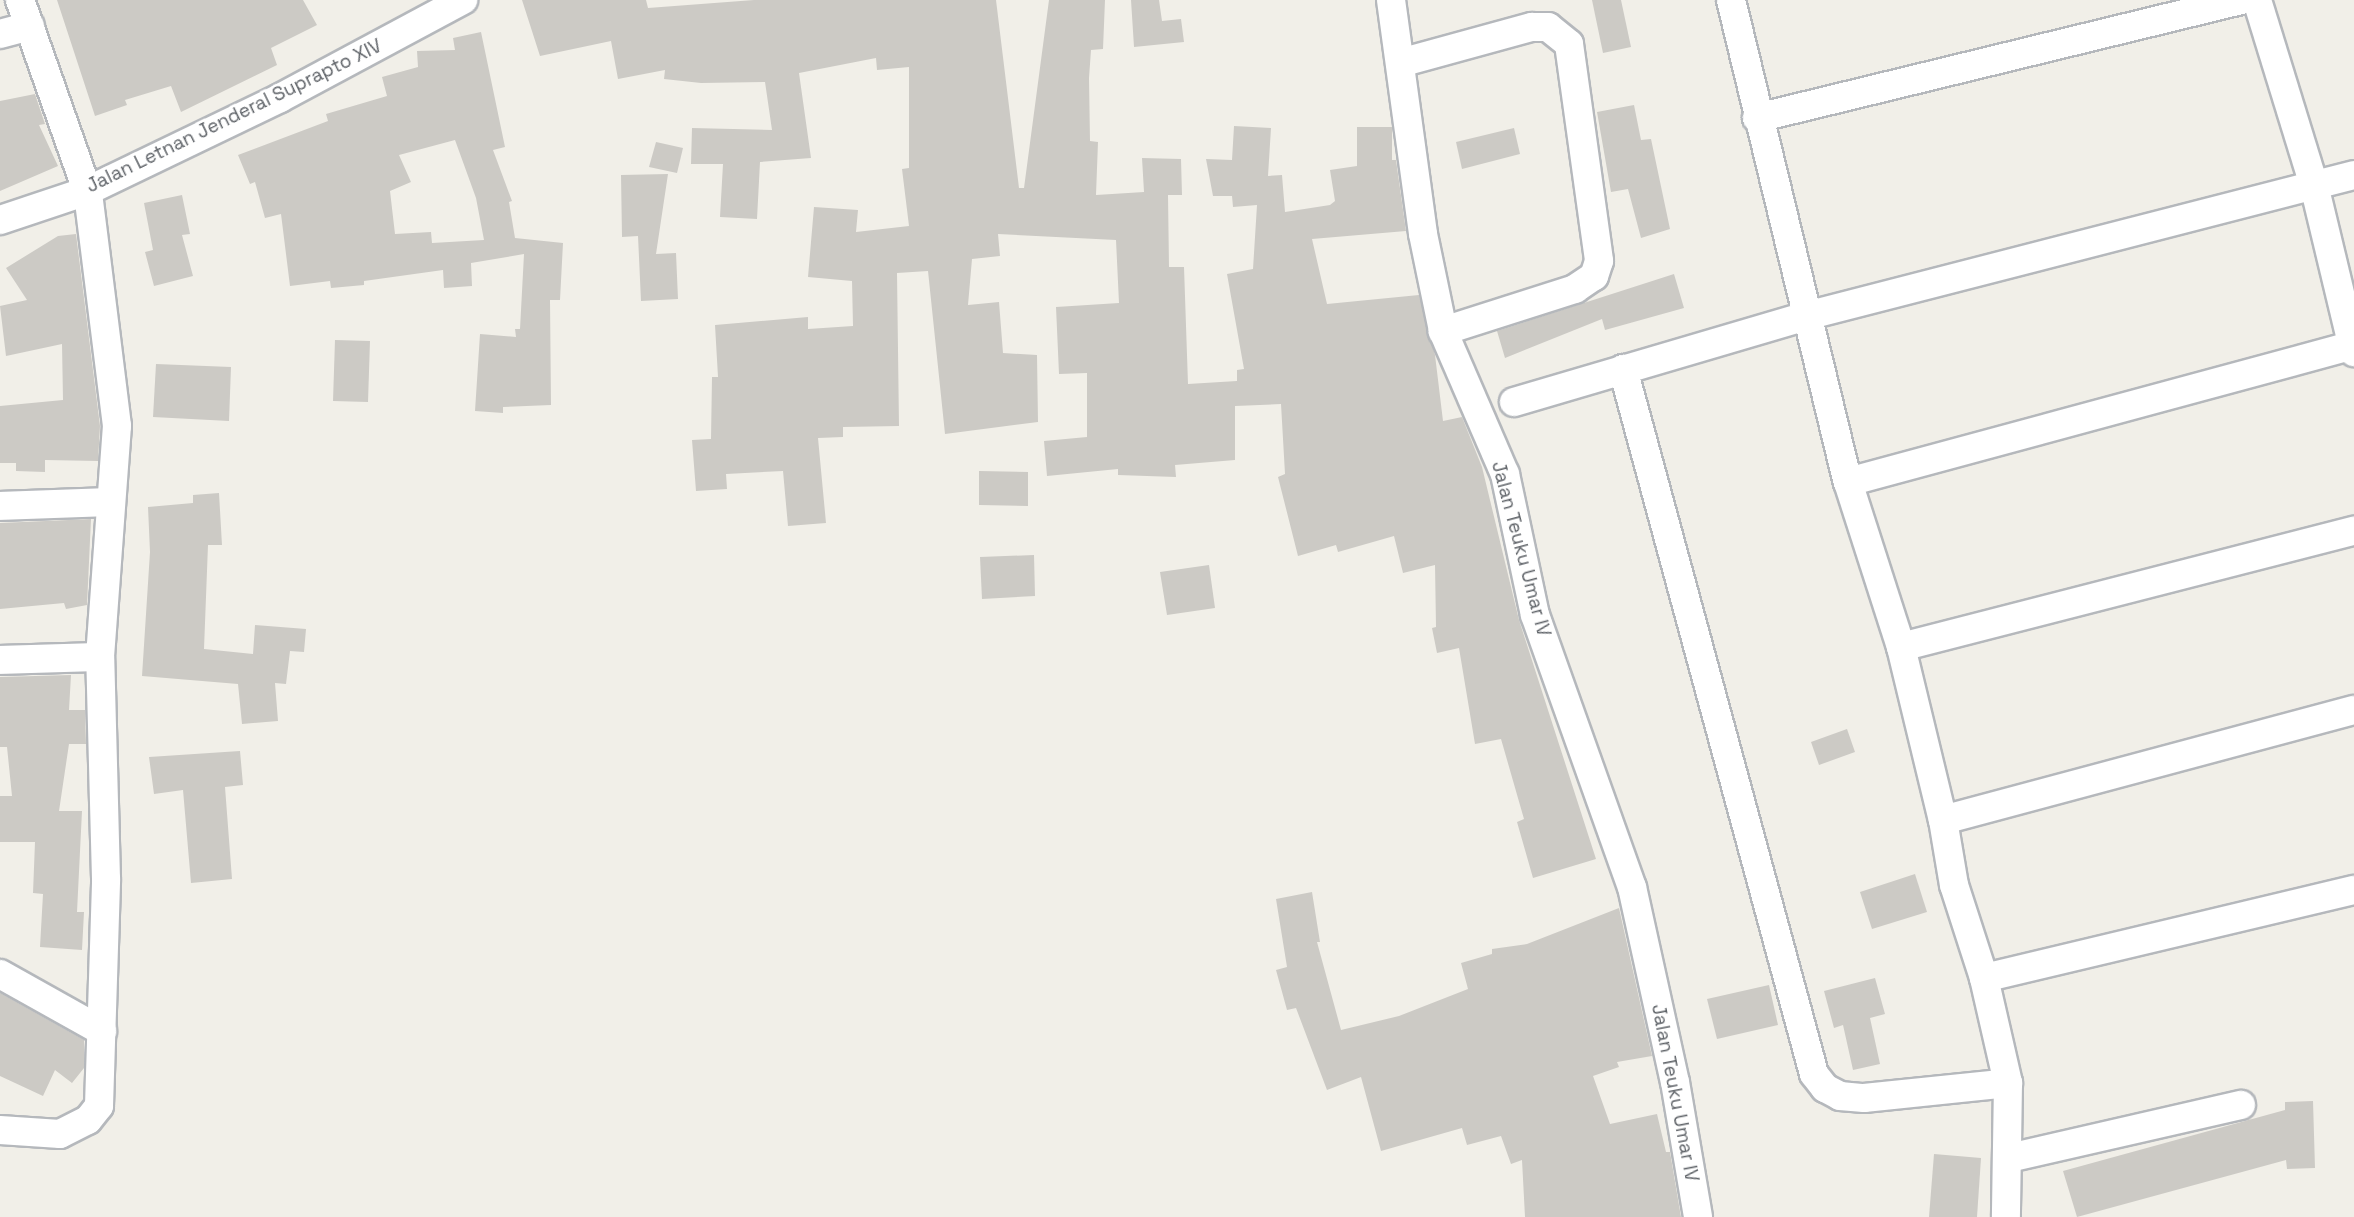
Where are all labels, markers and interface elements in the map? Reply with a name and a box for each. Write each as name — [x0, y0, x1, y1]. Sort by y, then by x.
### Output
street label: Jalan Letnan Jenderal Suprapto XIV — [82, 34, 386, 198]
street label: Jalan Teuku Umar IV — [1487, 459, 1555, 639]
street label: Jalan Teuku Umar IV — [1647, 1002, 1703, 1184]

